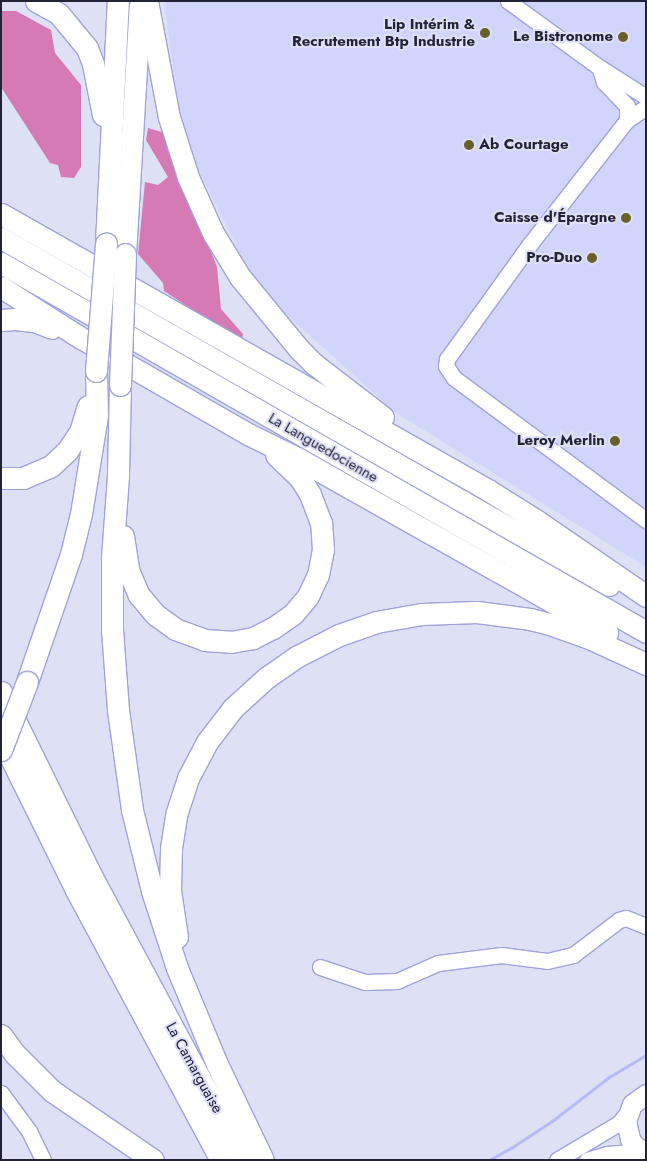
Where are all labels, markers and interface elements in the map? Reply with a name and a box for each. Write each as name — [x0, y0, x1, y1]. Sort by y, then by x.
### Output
place label: Lip Intérim & Recrutement Btp Industrie — [292, 15, 475, 50]
marker: Lip Intérim & Recrutement Btp Industrie — [479, 27, 491, 39]
place label: Le Bistronome — [513, 28, 613, 46]
marker: Le Bistronome — [617, 31, 629, 43]
place label: Ab Courtage — [479, 136, 569, 154]
marker: Ab Courtage — [463, 139, 475, 151]
place label: Caisse d'Épargne — [494, 209, 616, 227]
marker: Caisse d'Épargne — [620, 212, 632, 224]
place label: Pro-Duo — [526, 249, 582, 267]
marker: Pro-Duo — [586, 252, 598, 264]
street label: La Languedocienne — [265, 409, 381, 487]
place label: Leroy Merlin — [517, 432, 605, 450]
marker: Leroy Merlin — [609, 435, 621, 447]
street label: La Camarguaise — [162, 1019, 226, 1117]

